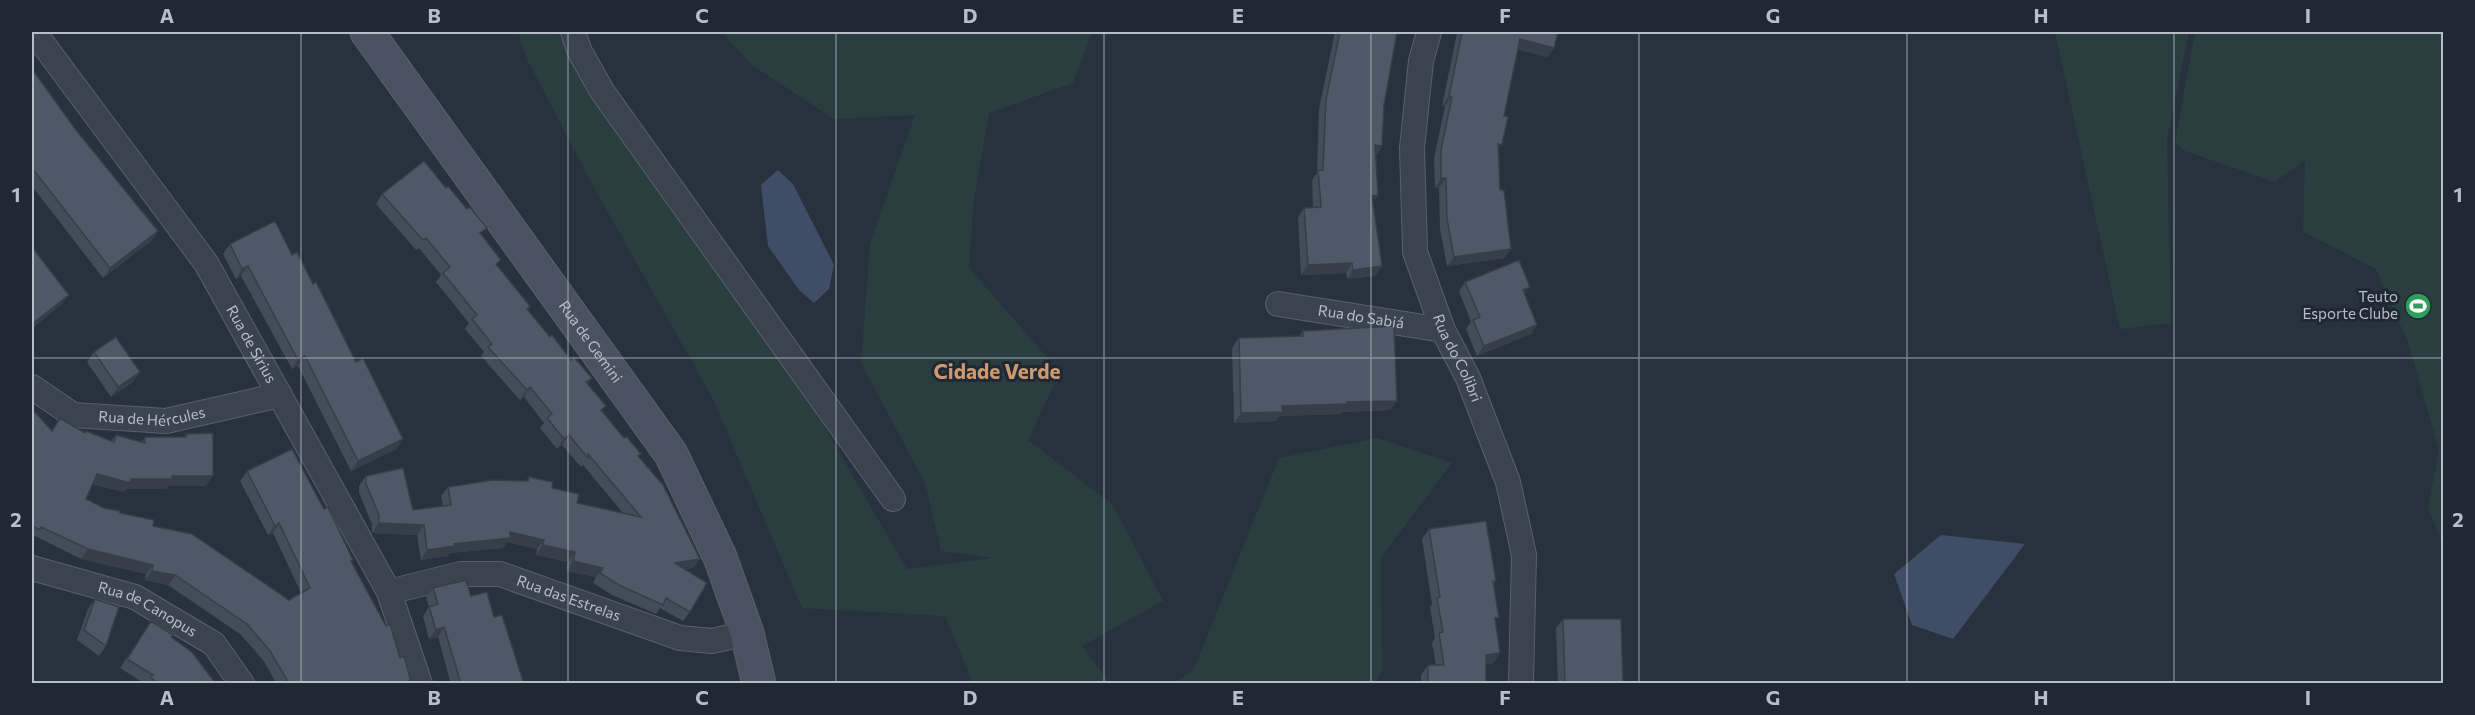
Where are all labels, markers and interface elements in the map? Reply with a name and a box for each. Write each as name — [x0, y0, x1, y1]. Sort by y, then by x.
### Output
text: A — [160, 3, 174, 27]
text: B — [427, 3, 441, 27]
text: C — [695, 3, 709, 27]
text: D — [963, 3, 977, 27]
text: E — [1232, 3, 1244, 27]
text: F — [1499, 3, 1511, 27]
text: G — [1766, 3, 1780, 27]
text: H — [2034, 3, 2049, 27]
text: I — [2305, 3, 2311, 27]
text: 1 — [11, 182, 21, 206]
text: 1 — [2453, 182, 2463, 206]
place label: Teuto Esporte Clube — [2302, 287, 2398, 322]
sports icon: Teuto Esporte Clube — [2403, 291, 2433, 321]
street label: Rua de Gemini — [555, 297, 627, 386]
street label: Rua do Sabiá — [1317, 300, 1405, 332]
street label: Rua de Sirius — [223, 302, 281, 386]
street label: Rua do Colibri — [1430, 311, 1486, 404]
district label: Cidade Verde — [933, 358, 1061, 383]
street label: Rua de Hércules — [98, 402, 207, 429]
text: 2 — [10, 507, 22, 531]
text: 2 — [2452, 507, 2464, 531]
street label: Rua das Estrelas — [514, 571, 624, 624]
street label: Rua de Canopus — [96, 577, 201, 640]
text: A — [160, 685, 174, 709]
text: B — [427, 685, 441, 709]
text: C — [695, 685, 709, 709]
text: D — [963, 685, 977, 709]
text: E — [1232, 685, 1244, 709]
text: F — [1499, 685, 1511, 709]
text: G — [1766, 685, 1780, 709]
text: H — [2034, 685, 2049, 709]
text: I — [2305, 685, 2311, 709]

